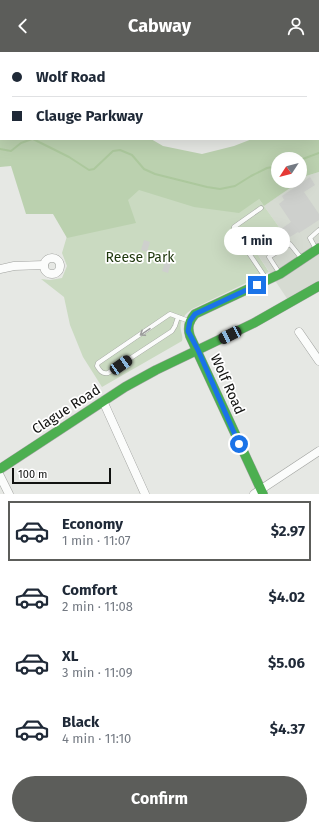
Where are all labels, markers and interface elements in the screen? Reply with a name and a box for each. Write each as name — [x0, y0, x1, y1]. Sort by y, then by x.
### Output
icon: back — [12, 15, 34, 37]
text: Cabway — [128, 15, 191, 37]
icon: person — [285, 15, 307, 37]
text: Wolf Road — [36, 68, 106, 86]
text: Clauge Parkway — [36, 107, 143, 125]
north arrow — [271, 152, 307, 188]
map controls — [271, 152, 307, 188]
callout: 1 min — [224, 227, 290, 255]
text: 1 min — [241, 233, 273, 248]
park label: Reese Park — [106, 249, 175, 266]
route end — [248, 276, 266, 294]
car — [217, 324, 243, 346]
one-way arrow — [139, 328, 150, 336]
street label: Wolf Road — [207, 351, 248, 417]
car — [108, 353, 134, 377]
street label: Clague Road — [29, 381, 104, 438]
route start — [230, 435, 248, 453]
scale bar — [12, 466, 111, 485]
text: 100 m — [18, 468, 47, 481]
icon: car — [14, 513, 50, 549]
text: Economy — [62, 515, 123, 533]
text: $2.97 — [271, 522, 305, 540]
text: 1 min · 11:07 — [62, 533, 130, 548]
icon: car — [14, 579, 50, 615]
text: Comfort — [62, 581, 118, 599]
text: $4.02 — [269, 588, 305, 606]
text: 2 min · 11:08 — [62, 599, 133, 614]
icon: car — [14, 645, 50, 681]
text: XL — [62, 647, 78, 665]
text: $5.06 — [268, 654, 305, 672]
text: 3 min · 11:09 — [62, 665, 133, 680]
icon: car — [14, 711, 50, 747]
text: Black — [62, 713, 99, 731]
text: $4.37 — [270, 720, 305, 738]
text: 4 min · 11:10 — [62, 731, 131, 746]
button: Confirm — [12, 776, 307, 822]

